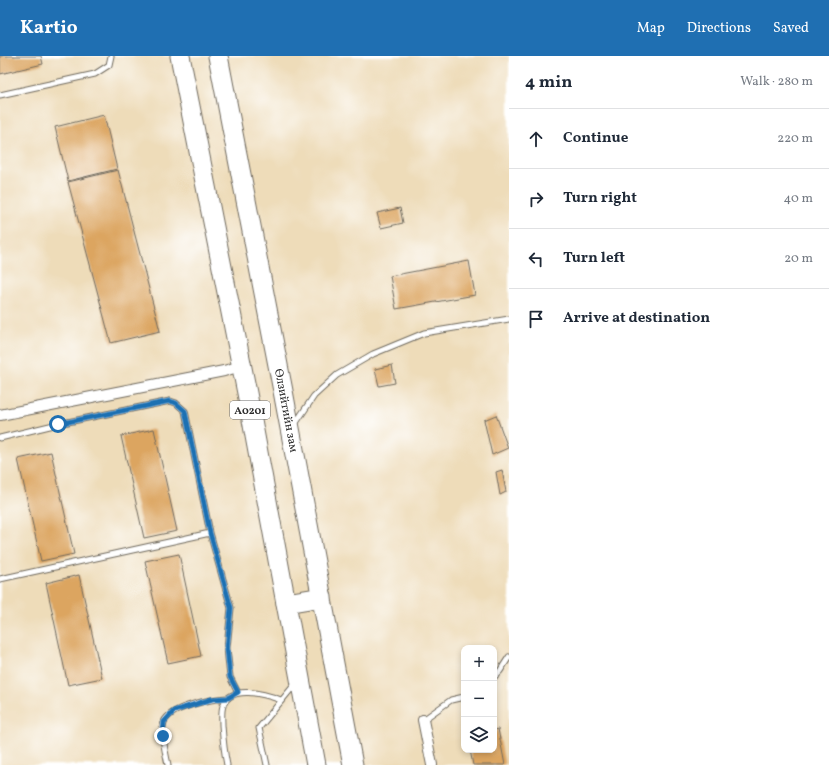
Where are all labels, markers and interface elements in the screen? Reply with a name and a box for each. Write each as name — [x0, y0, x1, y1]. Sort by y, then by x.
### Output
text: Kartio — [20, 15, 78, 41]
text: Map — [637, 19, 665, 38]
text: Directions — [687, 19, 751, 38]
text: Saved — [773, 19, 809, 38]
text: 4 min — [525, 71, 572, 94]
text: Walk · 280 m — [740, 73, 813, 91]
icon: ahead — [525, 128, 547, 150]
text: Continue — [563, 128, 628, 149]
text: 220 m — [777, 130, 813, 148]
icon: right — [525, 188, 547, 210]
text: Turn right — [563, 188, 637, 209]
text: 40 m — [784, 190, 813, 208]
icon: left — [525, 248, 547, 270]
text: Turn left — [563, 248, 625, 269]
text: 20 m — [784, 250, 813, 268]
icon: arrive — [525, 308, 547, 330]
text: Arrive at destination — [563, 308, 710, 329]
street label: Өлзийтийн зам — [270, 367, 301, 454]
road number: A0201 — [230, 401, 270, 419]
route start — [49, 415, 67, 433]
map controls — [461, 645, 497, 753]
button: + — [461, 645, 497, 681]
button: − — [461, 681, 497, 717]
button: layers — [461, 717, 497, 753]
route end — [154, 727, 172, 745]

